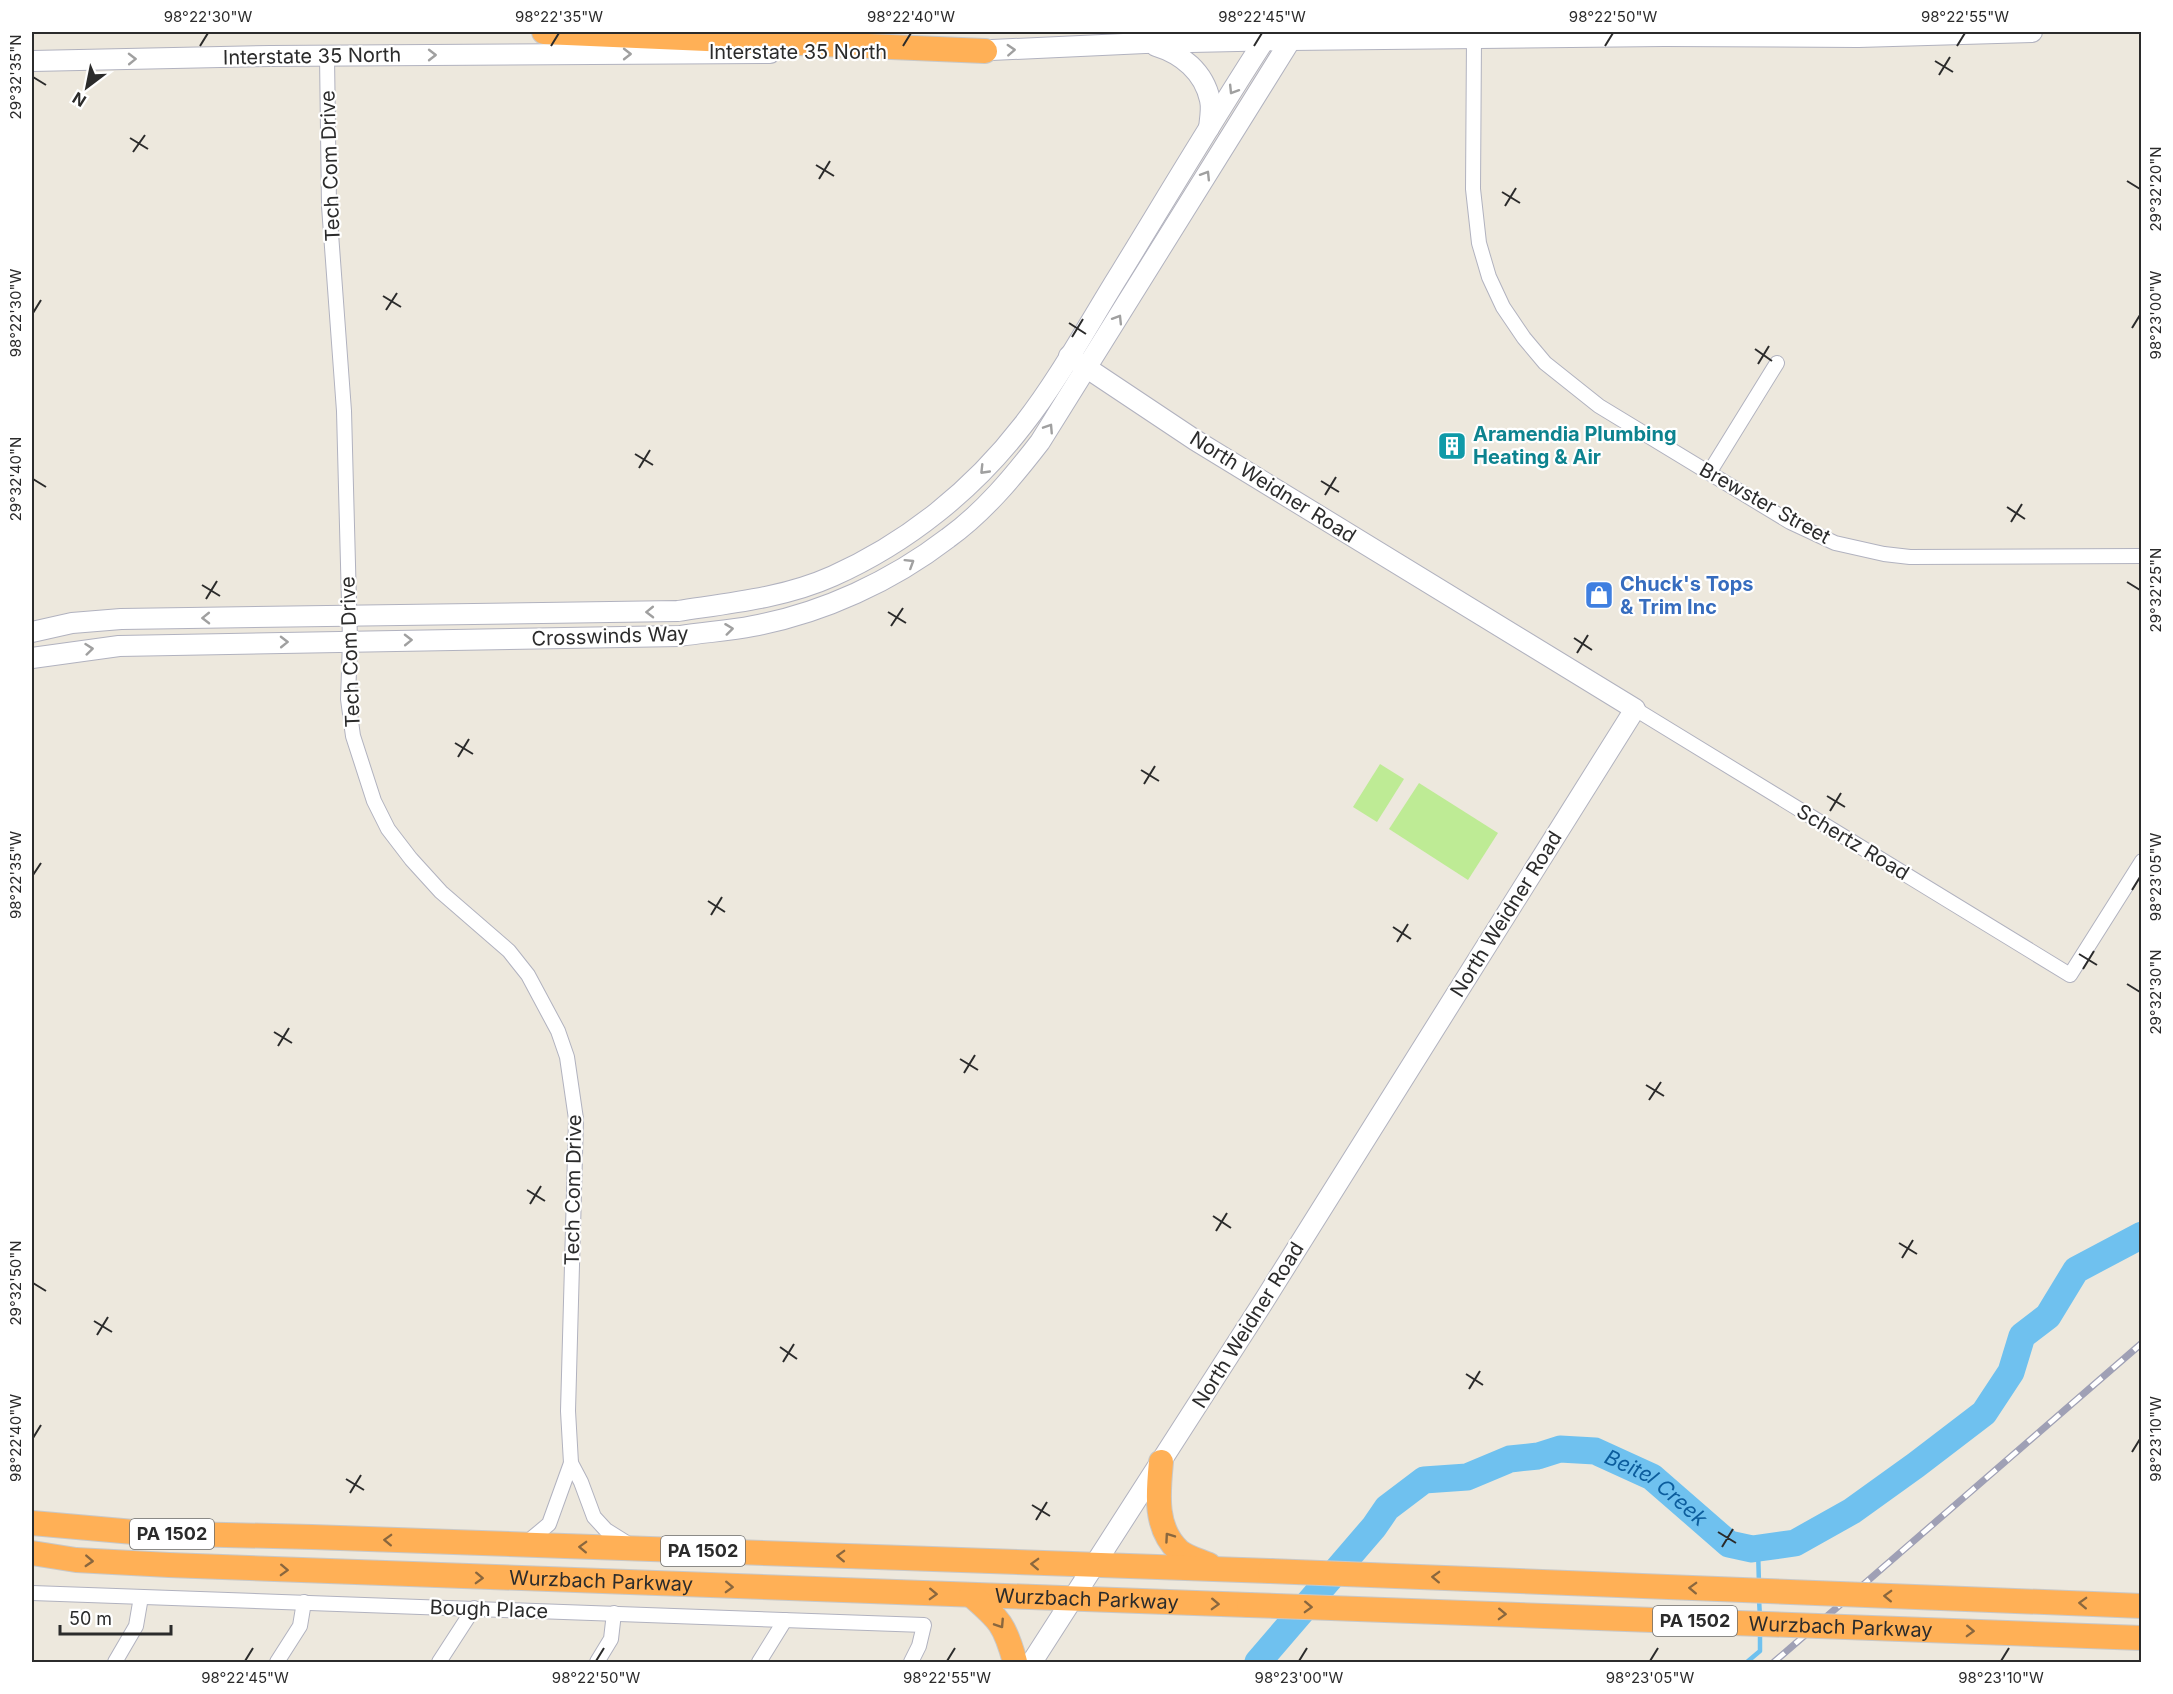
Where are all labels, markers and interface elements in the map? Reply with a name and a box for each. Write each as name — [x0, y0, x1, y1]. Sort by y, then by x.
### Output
text: 98°22'30"W — [164, 7, 252, 26]
text: 98°22'35"W — [515, 7, 603, 26]
text: 98°22'40"W — [867, 7, 955, 26]
text: 98°22'45"W — [1218, 7, 1306, 26]
text: 98°22'50"W — [1569, 7, 1657, 26]
text: 98°22'55"W — [1921, 7, 2009, 26]
text: 29°32'35"N — [6, 35, 25, 119]
street label: Interstate 35 North — [709, 40, 887, 64]
street label: Interstate 35 North — [223, 42, 401, 70]
one-way arrow — [1006, 43, 1015, 56]
one-way arrow — [622, 47, 631, 60]
one-way arrow — [427, 49, 436, 61]
one-way arrow — [127, 53, 136, 65]
north arrow — [57, 57, 117, 117]
one-way arrow — [1228, 84, 1240, 94]
text: N — [69, 88, 90, 111]
street label: Tech Com Drive — [315, 90, 345, 242]
text: 29°32'20"N — [2146, 146, 2165, 232]
one-way arrow — [1199, 171, 1211, 181]
text: 98°22'30"W — [6, 269, 25, 357]
text: 98°23'00"W — [2146, 270, 2165, 359]
one-way arrow — [1111, 315, 1123, 325]
place label: Aramendia Plumbing Heating & Air — [1473, 422, 1677, 469]
one-way arrow — [1042, 424, 1053, 435]
street label: North Weidner Road — [1186, 426, 1360, 548]
building icon: Aramendia Plumbing Heating & Air — [1436, 430, 1468, 462]
text: 29°32'40"N — [6, 437, 25, 521]
street label: Brewster Street — [1695, 457, 1835, 549]
one-way arrow — [980, 463, 991, 473]
text: 29°32'25"N — [2146, 548, 2165, 632]
one-way arrow — [904, 558, 914, 570]
place label: Chuck's Tops & Trim Inc — [1620, 572, 1754, 619]
street label: Tech Com Drive — [335, 576, 365, 728]
shop icon: Chuck's Tops & Trim Inc — [1583, 579, 1615, 611]
one-way arrow — [646, 605, 655, 618]
one-way arrow — [202, 611, 211, 624]
street label: Crosswinds Way — [531, 621, 689, 651]
one-way arrow — [724, 624, 733, 636]
one-way arrow — [404, 634, 413, 646]
one-way arrow — [280, 636, 289, 648]
one-way arrow — [85, 643, 94, 656]
street label: Schertz Road — [1792, 799, 1914, 885]
street label: North Weidner Road — [1445, 827, 1567, 1001]
text: 98°22'35"W — [6, 831, 25, 919]
text: 98°23'05"W — [2146, 833, 2165, 921]
text: 29°32'30"N — [2146, 949, 2165, 1035]
street label: Tech Com Drive — [560, 1114, 586, 1266]
street label: North Weidner Road — [1187, 1238, 1309, 1412]
text: 29°32'50"N — [6, 1240, 25, 1326]
text: 98°22'40"W — [6, 1394, 25, 1482]
text: 98°23'10"W — [2146, 1396, 2165, 1482]
water label: Beitel Creek — [1601, 1444, 1713, 1531]
road number: PA 1502 — [130, 1519, 214, 1549]
one-way arrow — [383, 1533, 392, 1546]
one-way arrow — [1165, 1533, 1176, 1544]
road number: PA 1502 — [661, 1536, 745, 1566]
one-way arrow — [578, 1541, 587, 1553]
one-way arrow — [836, 1550, 845, 1563]
one-way arrow — [85, 1554, 94, 1567]
one-way arrow — [1031, 1557, 1040, 1570]
one-way arrow — [280, 1563, 289, 1576]
street label: Wurzbach Parkway — [509, 1566, 693, 1596]
one-way arrow — [475, 1571, 484, 1584]
one-way arrow — [1431, 1571, 1440, 1584]
one-way arrow — [725, 1580, 734, 1593]
one-way arrow — [1689, 1581, 1698, 1594]
street label: Wurzbach Parkway — [994, 1584, 1179, 1614]
one-way arrow — [929, 1588, 938, 1600]
one-way arrow — [1884, 1589, 1893, 1602]
street label: Bough Place — [429, 1595, 549, 1623]
one-way arrow — [1210, 1597, 1219, 1610]
one-way arrow — [2079, 1597, 2088, 1610]
scale bar — [60, 1598, 171, 1636]
one-way arrow — [1303, 1601, 1312, 1613]
road number: PA 1502 — [1653, 1606, 1737, 1636]
text: 50 m — [69, 1608, 112, 1629]
one-way arrow — [1498, 1608, 1507, 1621]
street label: Wurzbach Parkway — [1748, 1611, 1933, 1642]
one-way arrow — [993, 1618, 1004, 1629]
one-way arrow — [1966, 1625, 1975, 1638]
text: 98°22'45"W — [201, 1668, 289, 1687]
text: 98°22'50"W — [552, 1668, 640, 1687]
text: 98°22'55"W — [903, 1668, 991, 1687]
text: 98°23'00"W — [1255, 1668, 1344, 1687]
text: 98°23'05"W — [1606, 1668, 1694, 1687]
text: 98°23'10"W — [1958, 1668, 2044, 1687]

